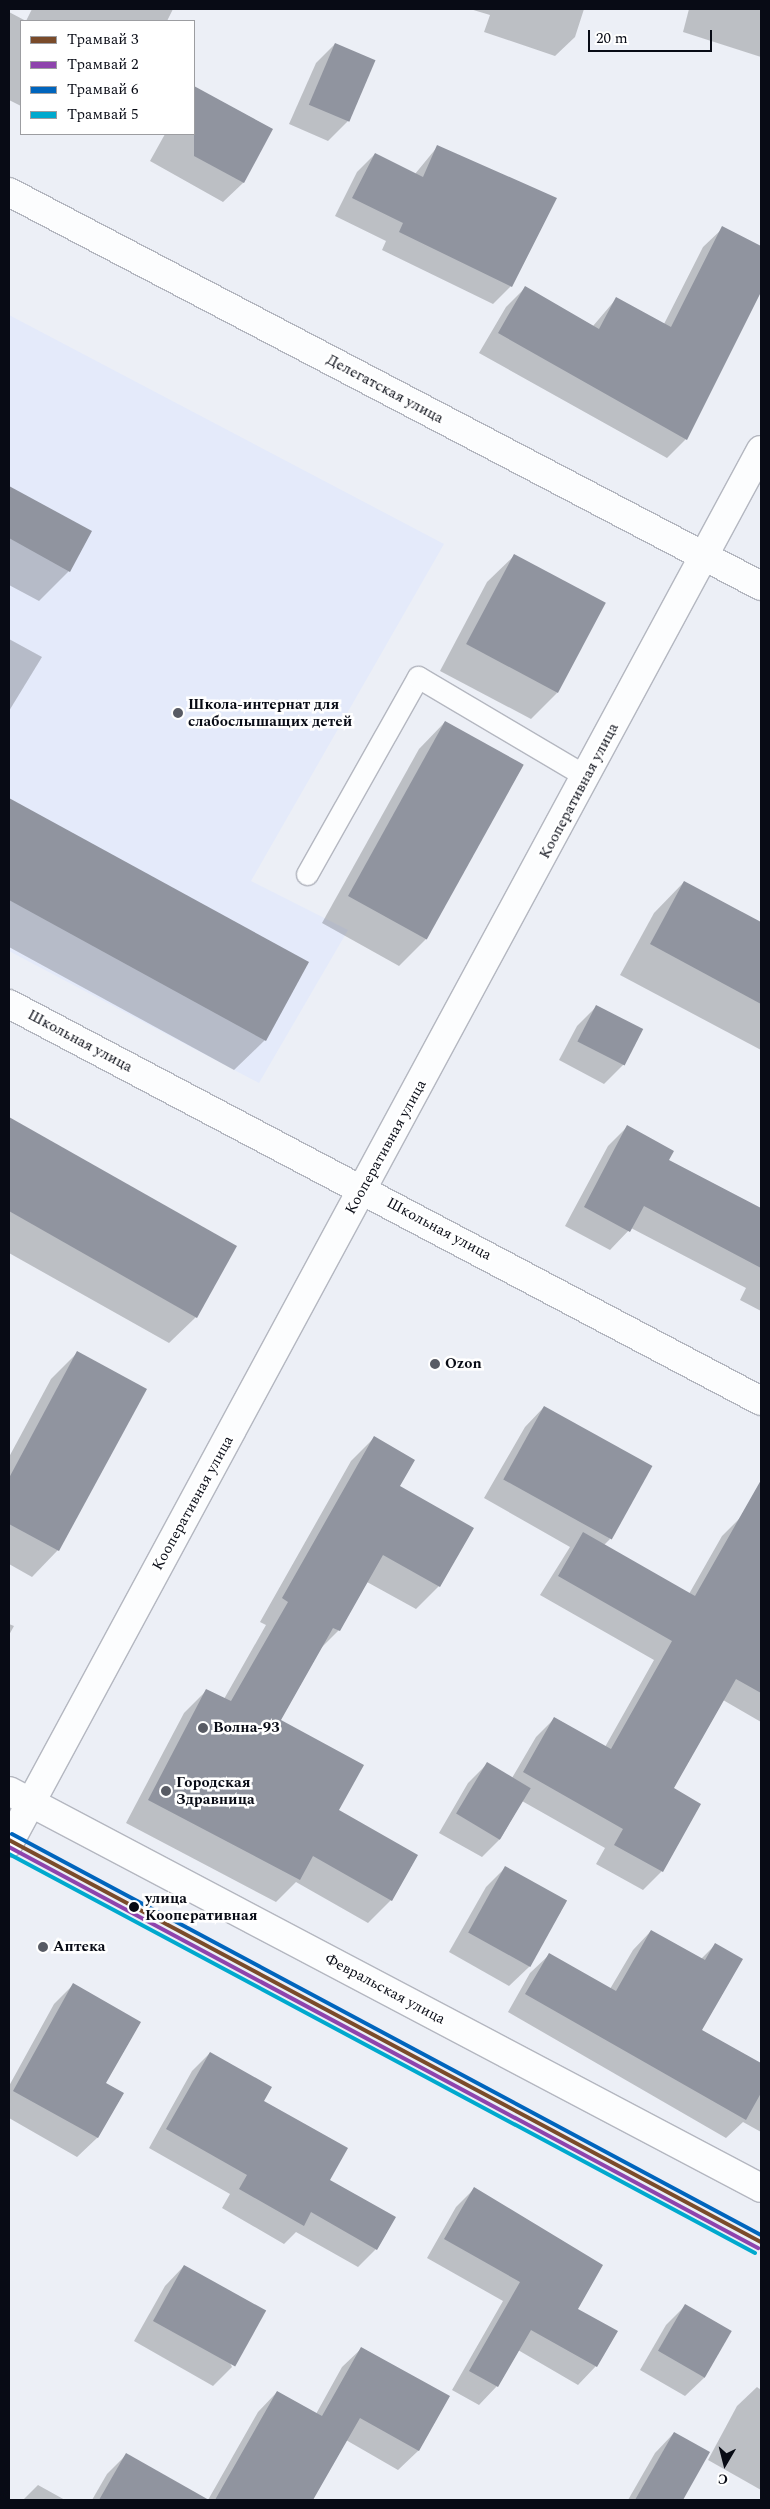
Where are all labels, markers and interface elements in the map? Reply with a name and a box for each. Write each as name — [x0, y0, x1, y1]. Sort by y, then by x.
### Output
legend — [20, 20, 195, 135]
scale bar — [590, 20, 714, 52]
text: 20 m — [596, 27, 628, 50]
text: Трамвай 3 — [67, 28, 139, 51]
text: Трамвай 2 — [67, 53, 139, 76]
text: Трамвай 6 — [67, 78, 139, 101]
text: Трамвай 5 — [67, 103, 139, 126]
street label: Делегатская улица — [323, 351, 447, 427]
place label: Школа-интернат для слабослышащих детей — [188, 695, 352, 730]
marker: Школа-интернат для слабослышащих детей — [172, 707, 184, 719]
street label: Кооперативная улица — [536, 720, 622, 862]
street label: Школьная улица — [25, 1006, 135, 1076]
street label: Кооперативная улица — [342, 1077, 430, 1217]
street label: Школьная улица — [384, 1194, 494, 1264]
place label: Ozon — [445, 1355, 482, 1373]
marker: Ozon — [429, 1358, 441, 1370]
street label: Кооперативная улица — [149, 1433, 237, 1573]
place label: Волна-93 — [213, 1719, 280, 1737]
marker: Волна-93 — [197, 1722, 209, 1734]
place label: Городская Здравница — [176, 1773, 255, 1808]
marker: Городская Здравница — [160, 1785, 172, 1797]
place label: улица Кооперативная — [145, 1889, 257, 1924]
marker: улица Кооперативная — [127, 1900, 141, 1914]
place label: Аптека — [53, 1938, 106, 1956]
marker: Аптека — [37, 1941, 49, 1953]
street label: Февральская улица — [322, 1950, 448, 2028]
north arrow — [700, 2439, 750, 2489]
text: С — [716, 2468, 729, 2490]

